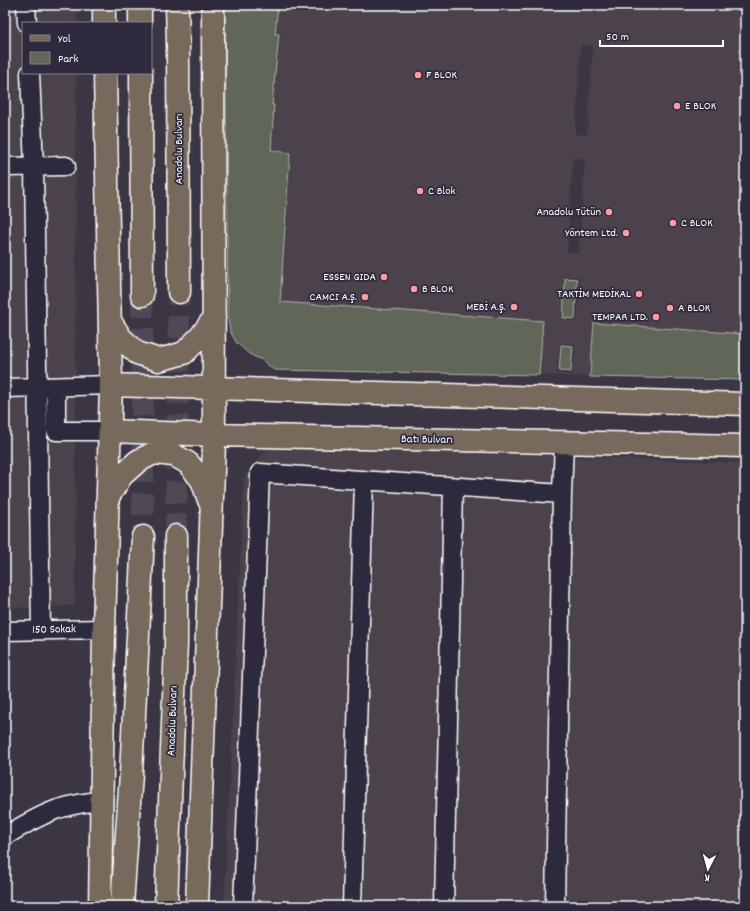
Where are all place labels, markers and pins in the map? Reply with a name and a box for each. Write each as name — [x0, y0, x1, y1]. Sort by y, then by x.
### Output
place label: F BLOK — [426, 67, 458, 84]
marker: F BLOK — [413, 70, 423, 80]
place label: E BLOK — [685, 98, 717, 115]
marker: E BLOK — [672, 101, 682, 111]
place label: C Blok — [428, 183, 456, 200]
marker: C Blok — [415, 186, 425, 196]
place label: Anadolu Tütün — [536, 204, 601, 221]
marker: Anadolu Tütün — [604, 207, 614, 217]
place label: C BLOK — [681, 215, 713, 232]
marker: C BLOK — [668, 218, 678, 228]
place label: Yöntem Ltd. — [565, 225, 618, 242]
marker: Yöntem Ltd. — [621, 228, 631, 238]
place label: ESSEN GIDA — [323, 269, 376, 286]
marker: ESSEN GIDA — [379, 272, 389, 282]
place label: B BLOK — [422, 281, 454, 298]
marker: B BLOK — [409, 284, 419, 294]
place label: TAKTİM MEDİKAL — [557, 286, 631, 303]
place label: CAMCI A.Ş. — [310, 289, 357, 306]
marker: TAKTİM MEDİKAL — [634, 289, 644, 299]
marker: CAMCI A.Ş. — [360, 292, 370, 302]
place label: MEBİ A.Ş. — [466, 299, 506, 316]
place label: A BLOK — [678, 300, 711, 317]
marker: MEBİ A.Ş. — [509, 302, 519, 312]
marker: A BLOK — [665, 303, 675, 313]
place label: TEMPAR LTD. — [592, 309, 648, 326]
marker: TEMPAR LTD. — [651, 312, 661, 322]

